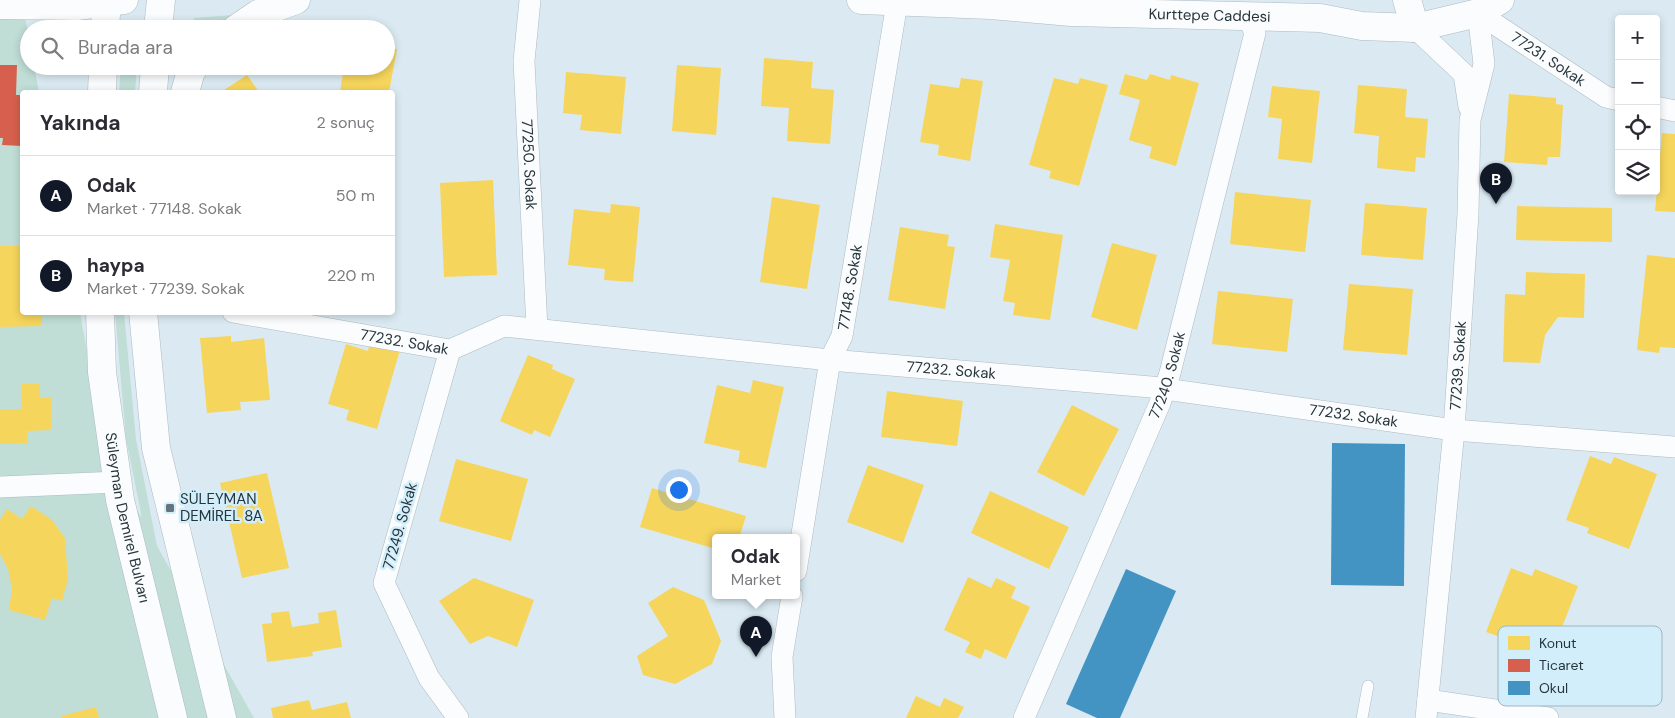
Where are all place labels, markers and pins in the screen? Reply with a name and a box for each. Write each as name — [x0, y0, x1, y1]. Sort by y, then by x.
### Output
pin: B — [1480, 163, 1512, 204]
place label: SÜLEYMAN DEMİREL 8A — [180, 489, 263, 526]
marker: SÜLEYMAN DEMİREL 8A — [164, 502, 176, 514]
pin: A — [740, 616, 772, 657]

